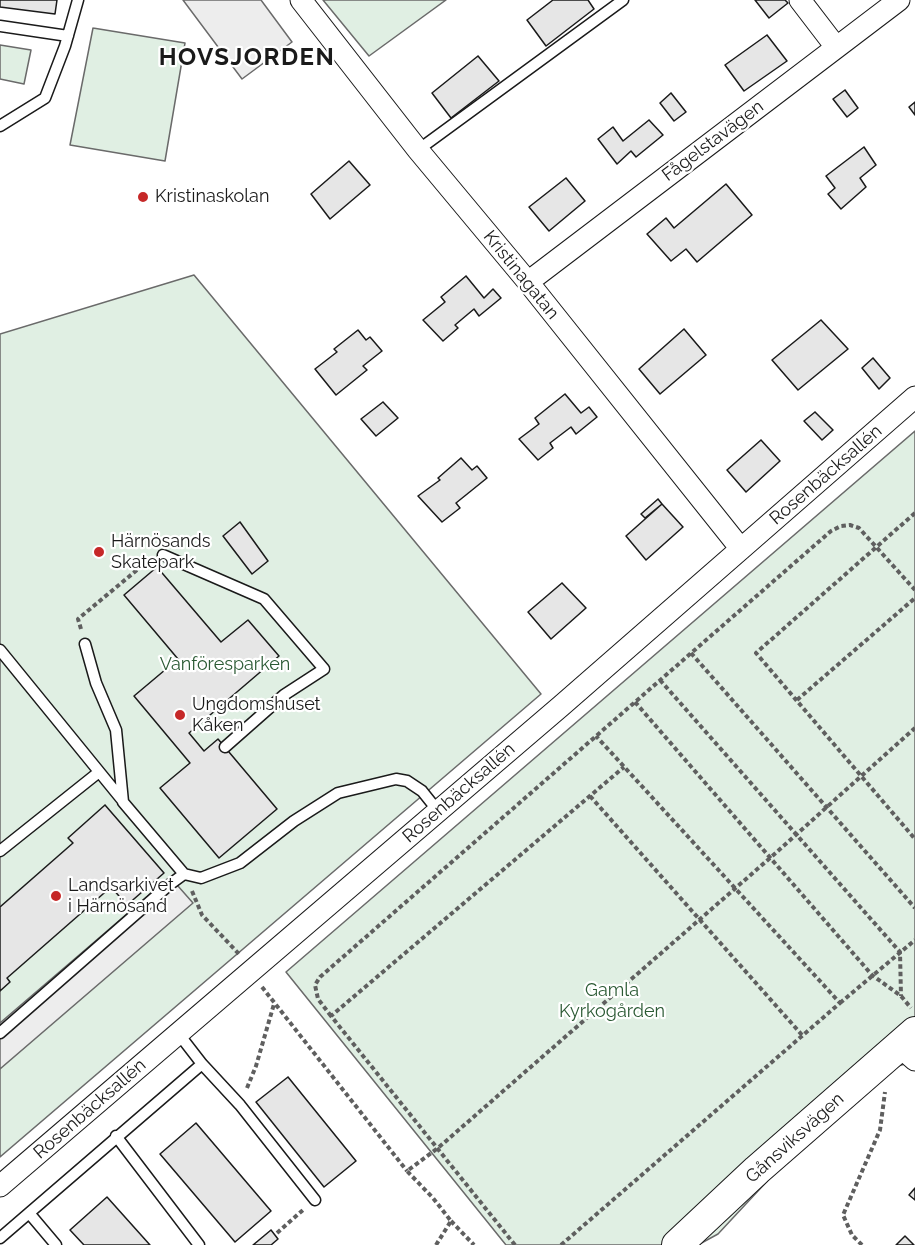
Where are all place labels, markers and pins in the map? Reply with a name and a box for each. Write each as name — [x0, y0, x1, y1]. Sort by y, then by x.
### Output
place label: Kristinaskolan — [155, 186, 269, 208]
marker: Kristinaskolan — [136, 190, 150, 204]
place label: Härnösands Skatepark — [111, 531, 210, 574]
marker: Härnösands Skatepark — [92, 545, 106, 559]
place label: Ungdomshuset Kåken — [192, 694, 321, 736]
marker: Ungdomshuset Kåken — [173, 708, 187, 722]
place label: Landsarkivet i Härnösand — [68, 875, 174, 918]
marker: Landsarkivet i Härnösand — [49, 889, 63, 903]

